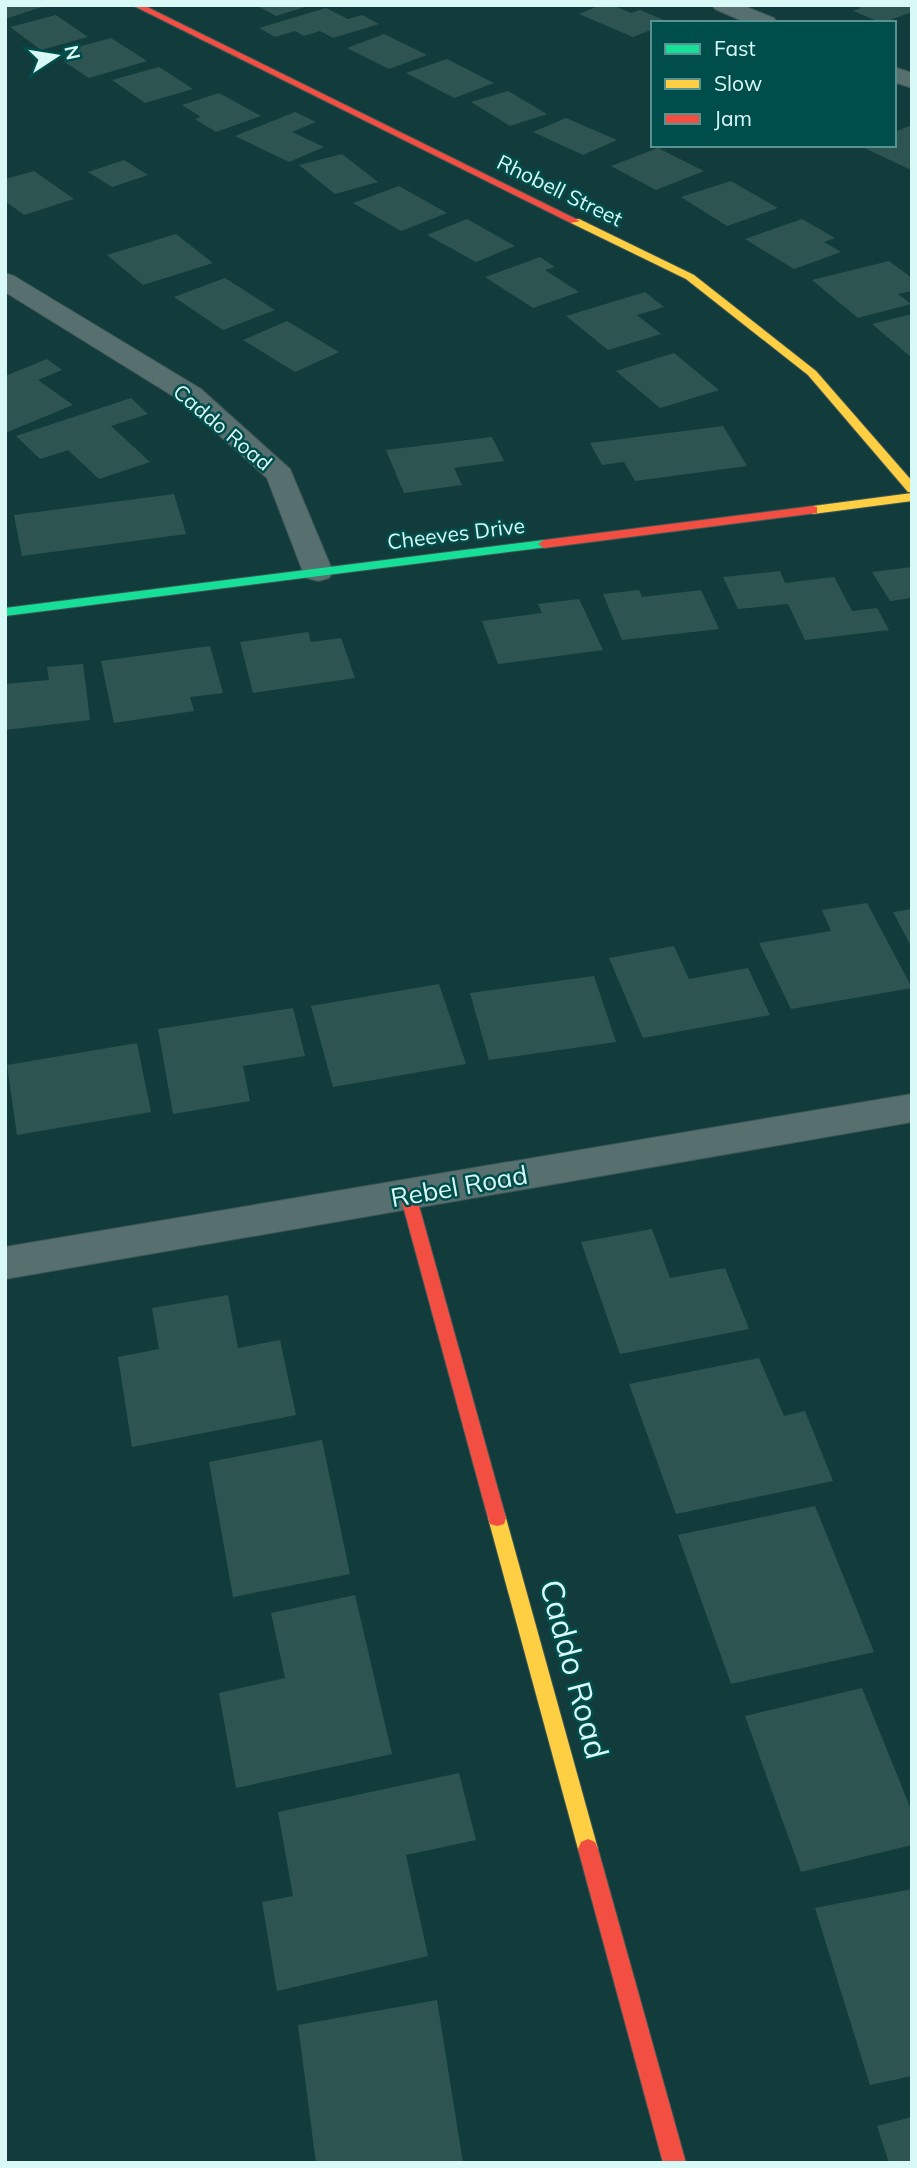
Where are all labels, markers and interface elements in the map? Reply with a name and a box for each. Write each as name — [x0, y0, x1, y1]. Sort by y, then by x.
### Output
north arrow — [21, 21, 91, 91]
legend — [651, 21, 896, 147]
text: Fast — [714, 35, 756, 61]
text: N — [59, 43, 86, 62]
text: Slow — [714, 70, 762, 96]
text: Jam — [714, 105, 752, 131]
street label: Rhobell Street — [493, 148, 627, 232]
street label: Caddo Road — [168, 378, 278, 476]
street label: Cheeves Drive — [386, 512, 526, 554]
street label: Rebel Road — [388, 1158, 530, 1214]
street label: Caddo Road — [532, 1575, 618, 1763]

